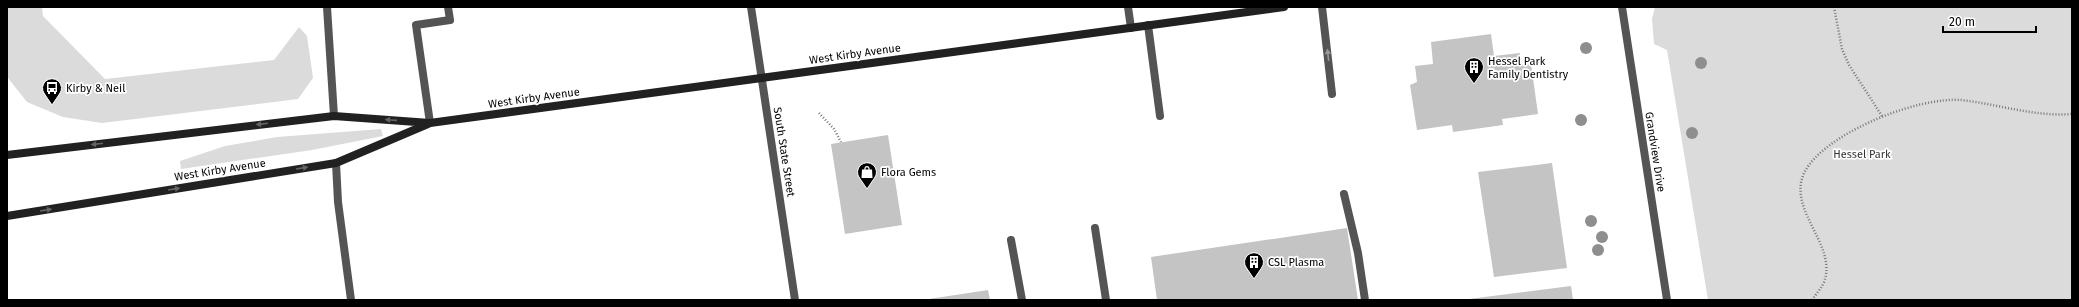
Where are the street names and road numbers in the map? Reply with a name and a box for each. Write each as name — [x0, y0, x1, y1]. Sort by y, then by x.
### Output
street label: West Kirby Avenue — [808, 41, 902, 67]
street label: West Kirby Avenue — [487, 85, 581, 111]
street label: South State Street — [770, 106, 798, 198]
street label: Grandview Drive — [1642, 111, 1668, 193]
street label: West Kirby Avenue — [173, 156, 267, 184]

